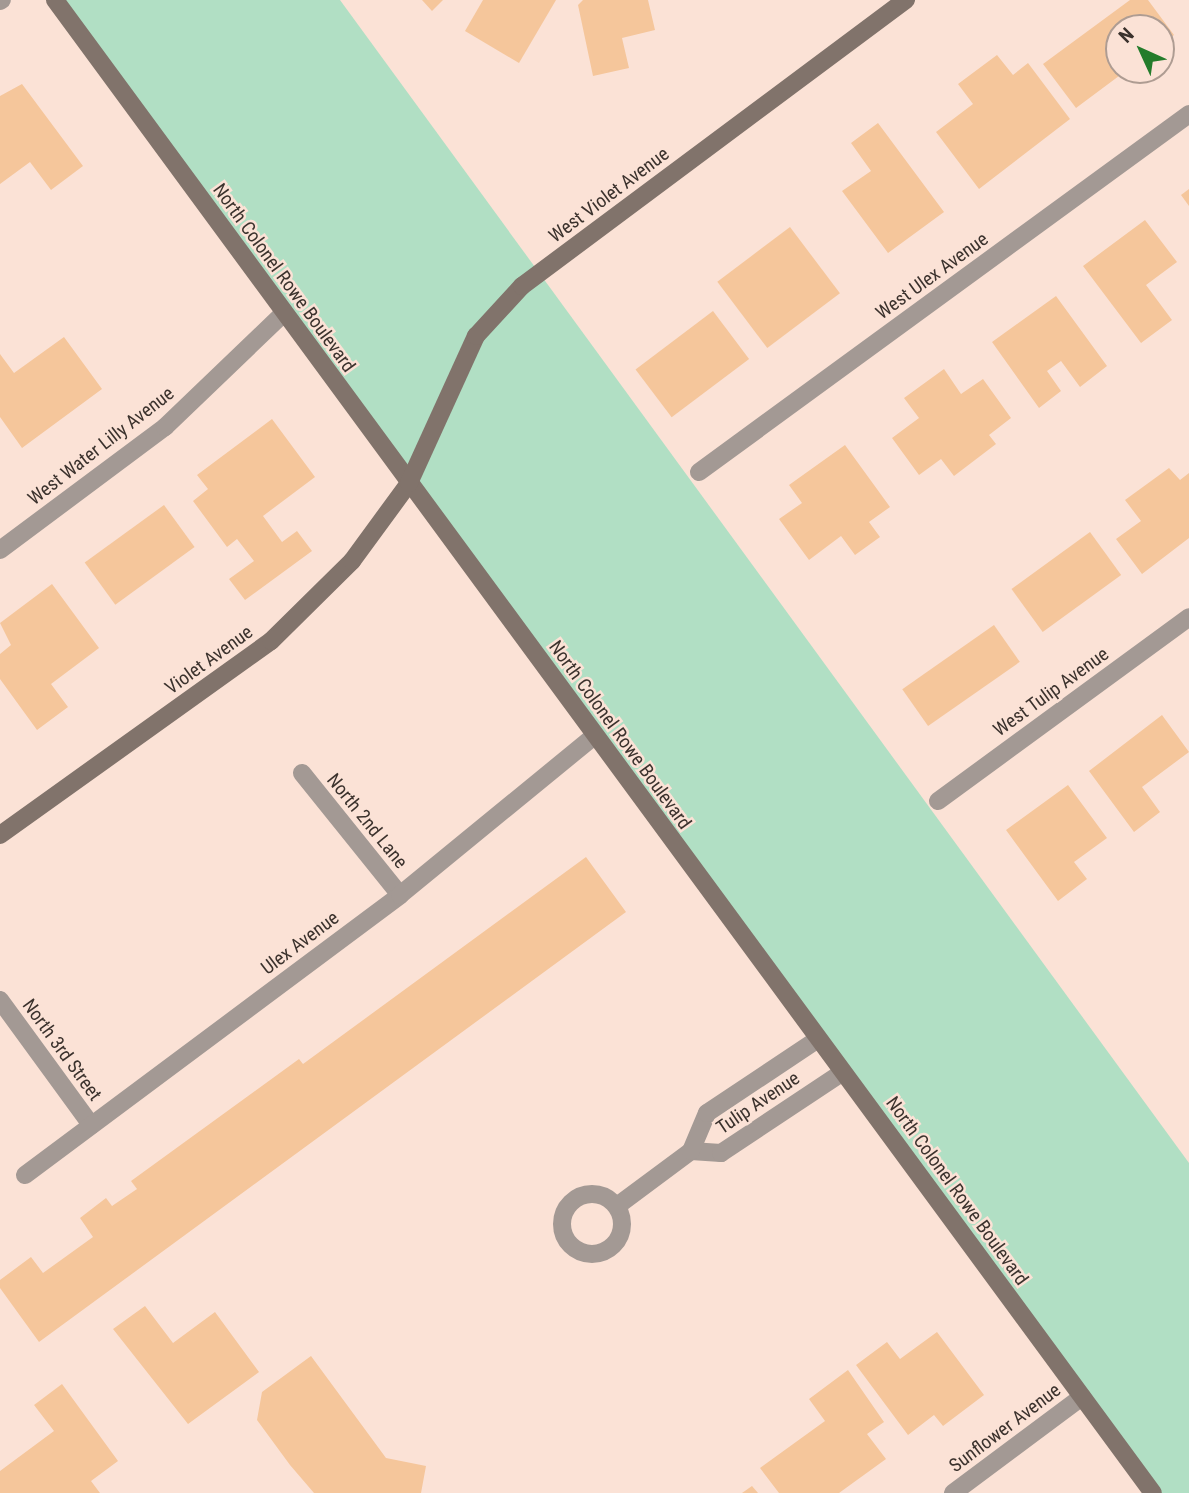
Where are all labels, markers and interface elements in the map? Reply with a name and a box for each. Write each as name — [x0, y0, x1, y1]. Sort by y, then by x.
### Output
north arrow — [1105, 14, 1175, 84]
text: N — [1114, 23, 1138, 47]
street label: West Violet Avenue — [545, 142, 673, 248]
street label: North Colonel Rowe Boulevard — [208, 179, 360, 377]
street label: West Ulex Avenue — [871, 228, 993, 324]
street label: West Water Lilly Avenue — [24, 382, 178, 510]
street label: Violet Avenue — [161, 621, 257, 699]
street label: North Colonel Rowe Boulevard — [544, 636, 696, 834]
street label: West Tulip Avenue — [989, 642, 1113, 742]
street label: North 2nd Lane — [322, 769, 412, 873]
street label: Ulex Avenue — [257, 906, 343, 980]
street label: North 3rd Street — [18, 995, 106, 1105]
street label: Tulip Avenue — [712, 1067, 804, 1139]
street label: North Colonel Rowe Boulevard — [881, 1092, 1033, 1290]
street label: Sunflower Avenue — [945, 1379, 1065, 1477]

